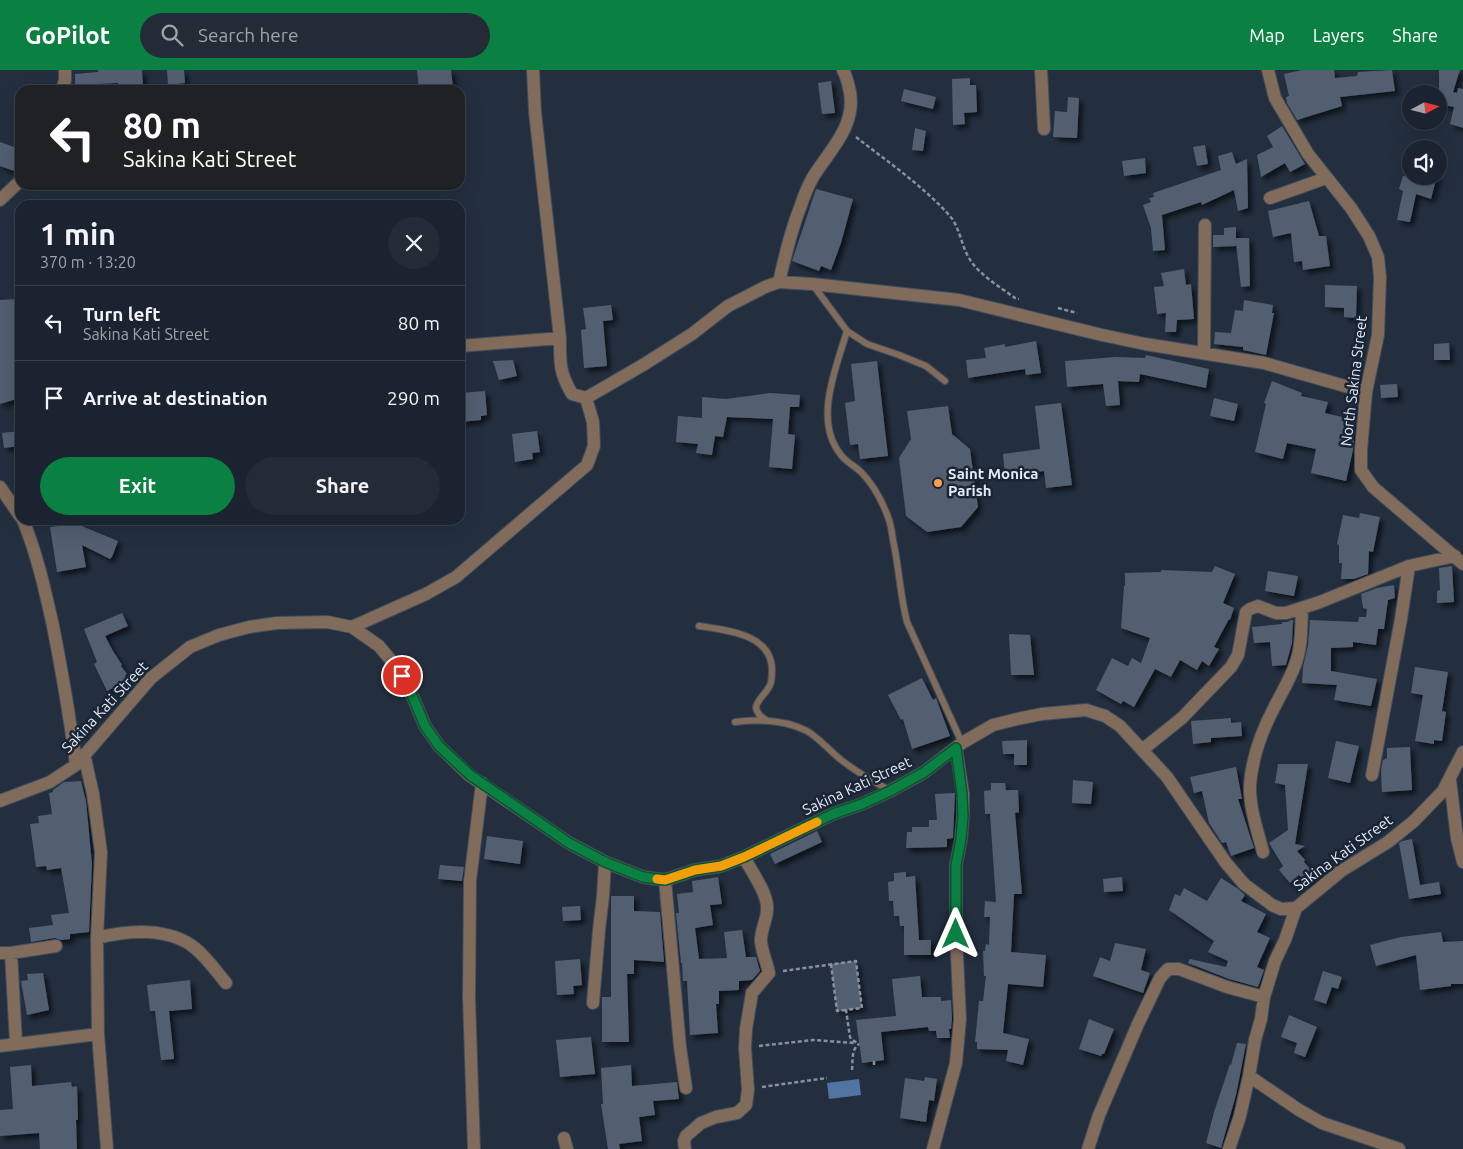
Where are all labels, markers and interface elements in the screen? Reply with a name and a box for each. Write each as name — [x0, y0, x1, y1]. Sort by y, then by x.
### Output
search box — [140, 13, 490, 58]
icon: search — [158, 21, 186, 49]
text: GoPilot — [25, 22, 110, 49]
text: Search here — [198, 24, 298, 46]
text: Map — [1249, 25, 1285, 45]
text: Layers — [1313, 25, 1364, 45]
text: Share — [1392, 25, 1438, 45]
north arrow — [1402, 85, 1448, 130]
map controls — [1402, 85, 1447, 185]
icon: left — [40, 105, 105, 170]
text: 80 m — [123, 105, 201, 145]
button: sound — [1402, 140, 1447, 185]
text: Sakina Kati Street — [123, 146, 296, 171]
text: 1 min — [40, 217, 116, 251]
button: close — [388, 217, 440, 269]
text: 370 m · 13:20 — [40, 253, 136, 271]
text: Turn left — [83, 303, 161, 325]
icon: left — [40, 309, 68, 337]
text: 80 m — [398, 312, 440, 334]
street label: North Sakina Street — [1337, 315, 1370, 447]
text: Sakina Kati Street — [83, 325, 209, 343]
icon: arrive — [40, 384, 68, 412]
text: Arrive at destination — [83, 387, 268, 409]
text: 290 m — [387, 387, 440, 409]
button: Exit — [40, 457, 235, 515]
button: Share — [245, 457, 440, 515]
place label: Saint Monica Parish — [948, 465, 1038, 499]
marker: Saint Monica Parish — [932, 477, 944, 489]
pin — [381, 655, 423, 697]
street label: Sakina Kati Street — [58, 658, 151, 756]
icon: arrive — [388, 662, 416, 690]
street label: Sakina Kati Street — [800, 753, 914, 818]
street label: Sakina Kati Street — [1290, 811, 1396, 894]
position arrow — [929, 907, 981, 959]

